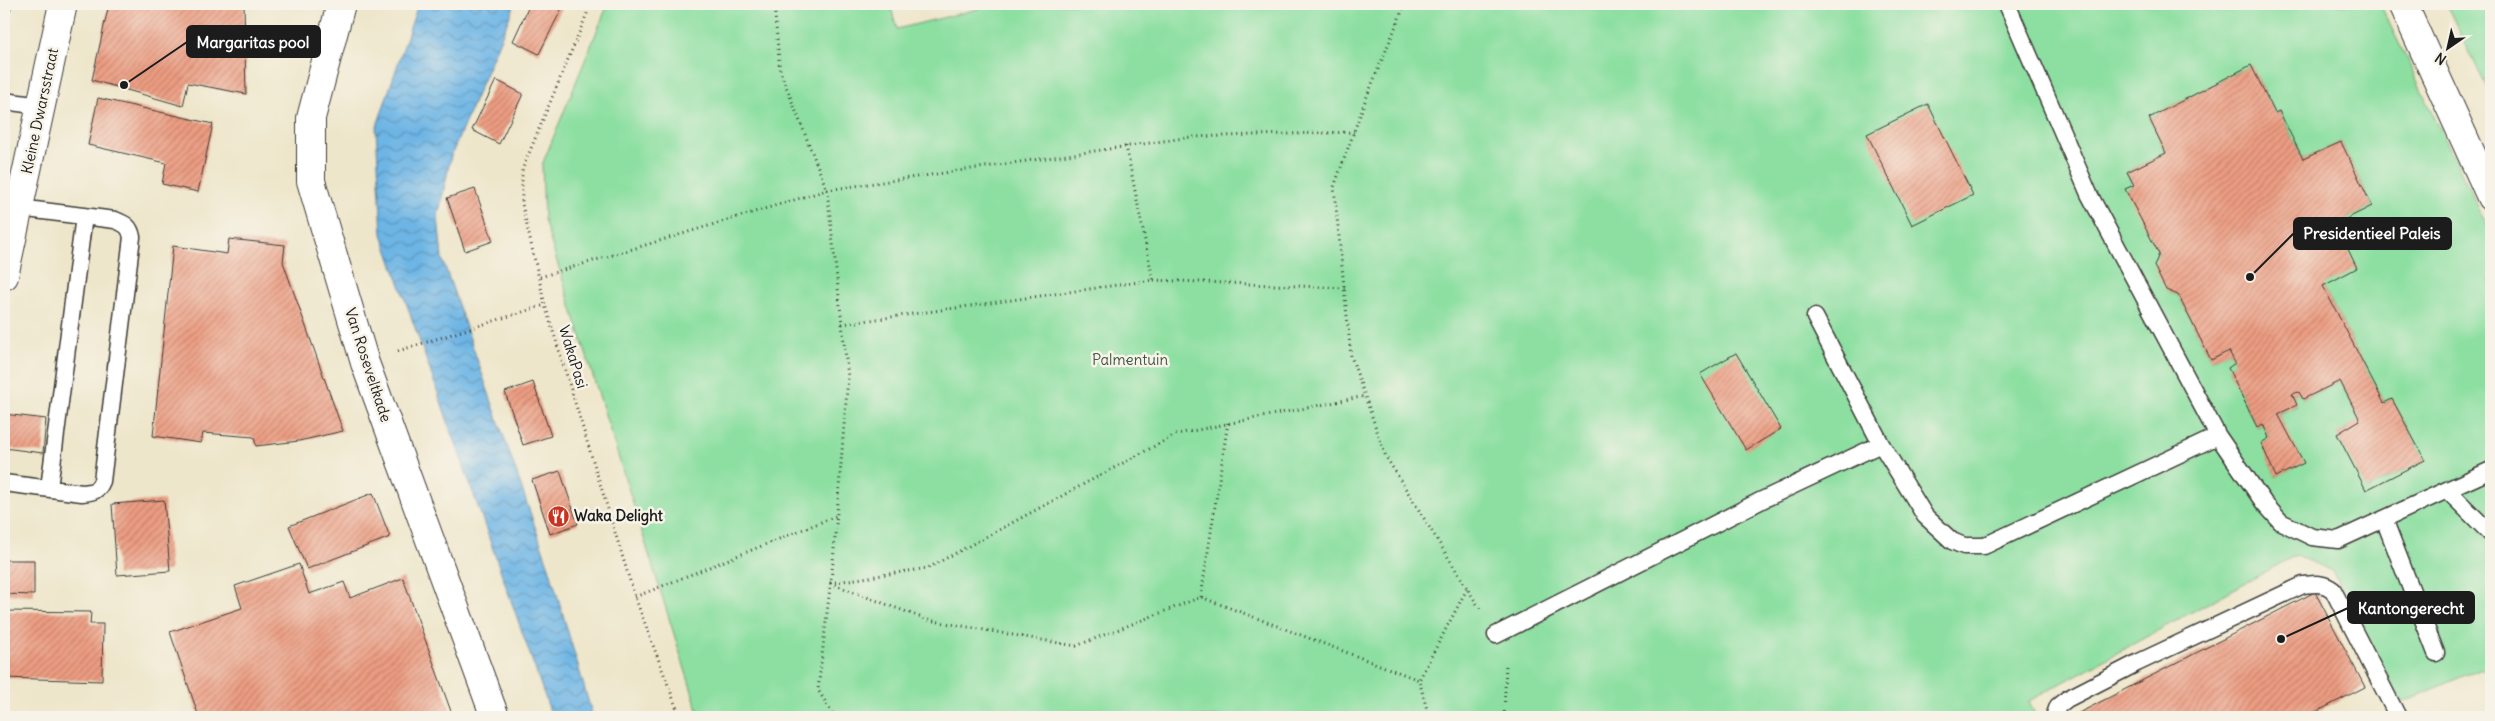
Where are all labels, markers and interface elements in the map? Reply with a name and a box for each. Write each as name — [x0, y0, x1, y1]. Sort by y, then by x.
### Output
north arrow — [2422, 22, 2472, 72]
callout: Margaritas pool — [187, 26, 320, 57]
text: Margaritas pool — [197, 32, 309, 53]
street label: Kleine Dwarsstraat — [17, 46, 62, 176]
text: N — [2432, 49, 2450, 69]
callout: Presidentieel Paleis — [2294, 218, 2451, 249]
text: Presidentieel Paleis — [2303, 223, 2441, 243]
street label: Van Roseveltkade — [341, 305, 396, 424]
street label: WakaPasi — [555, 323, 592, 391]
park label: Palmentuin — [1092, 350, 1168, 369]
restaurant icon: Waka Delight — [546, 504, 570, 528]
place label: Waka Delight — [574, 506, 664, 526]
callout: Kantongerecht — [2348, 592, 2474, 623]
text: Kantongerecht — [2358, 598, 2465, 619]

